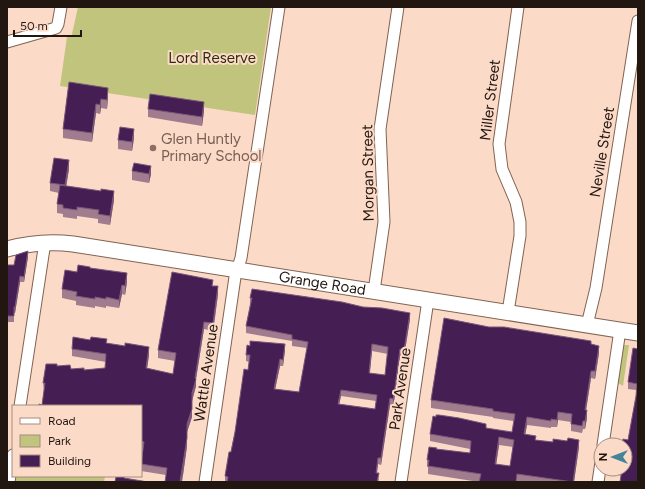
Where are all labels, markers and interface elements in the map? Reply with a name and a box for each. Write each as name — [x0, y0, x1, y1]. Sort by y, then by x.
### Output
scale bar — [14, 12, 81, 38]
text: 50 m — [20, 19, 48, 33]
park label: Lord Reserve — [168, 49, 256, 67]
street label: Miller Street — [476, 58, 504, 142]
street label: Neville Street — [586, 105, 618, 199]
street label: Morgan Street — [358, 124, 378, 222]
place label: Glen Huntly Primary School — [161, 130, 262, 165]
marker: Glen Huntly Primary School — [148, 143, 158, 153]
street label: Grange Road — [278, 268, 367, 299]
street label: Wattle Avenue — [190, 323, 222, 423]
street label: Park Avenue — [385, 347, 415, 431]
legend — [12, 405, 142, 477]
text: Road — [48, 414, 76, 428]
text: Park — [48, 434, 71, 448]
north arrow — [593, 437, 633, 477]
text: N — [597, 453, 610, 461]
text: Building — [48, 454, 91, 468]

